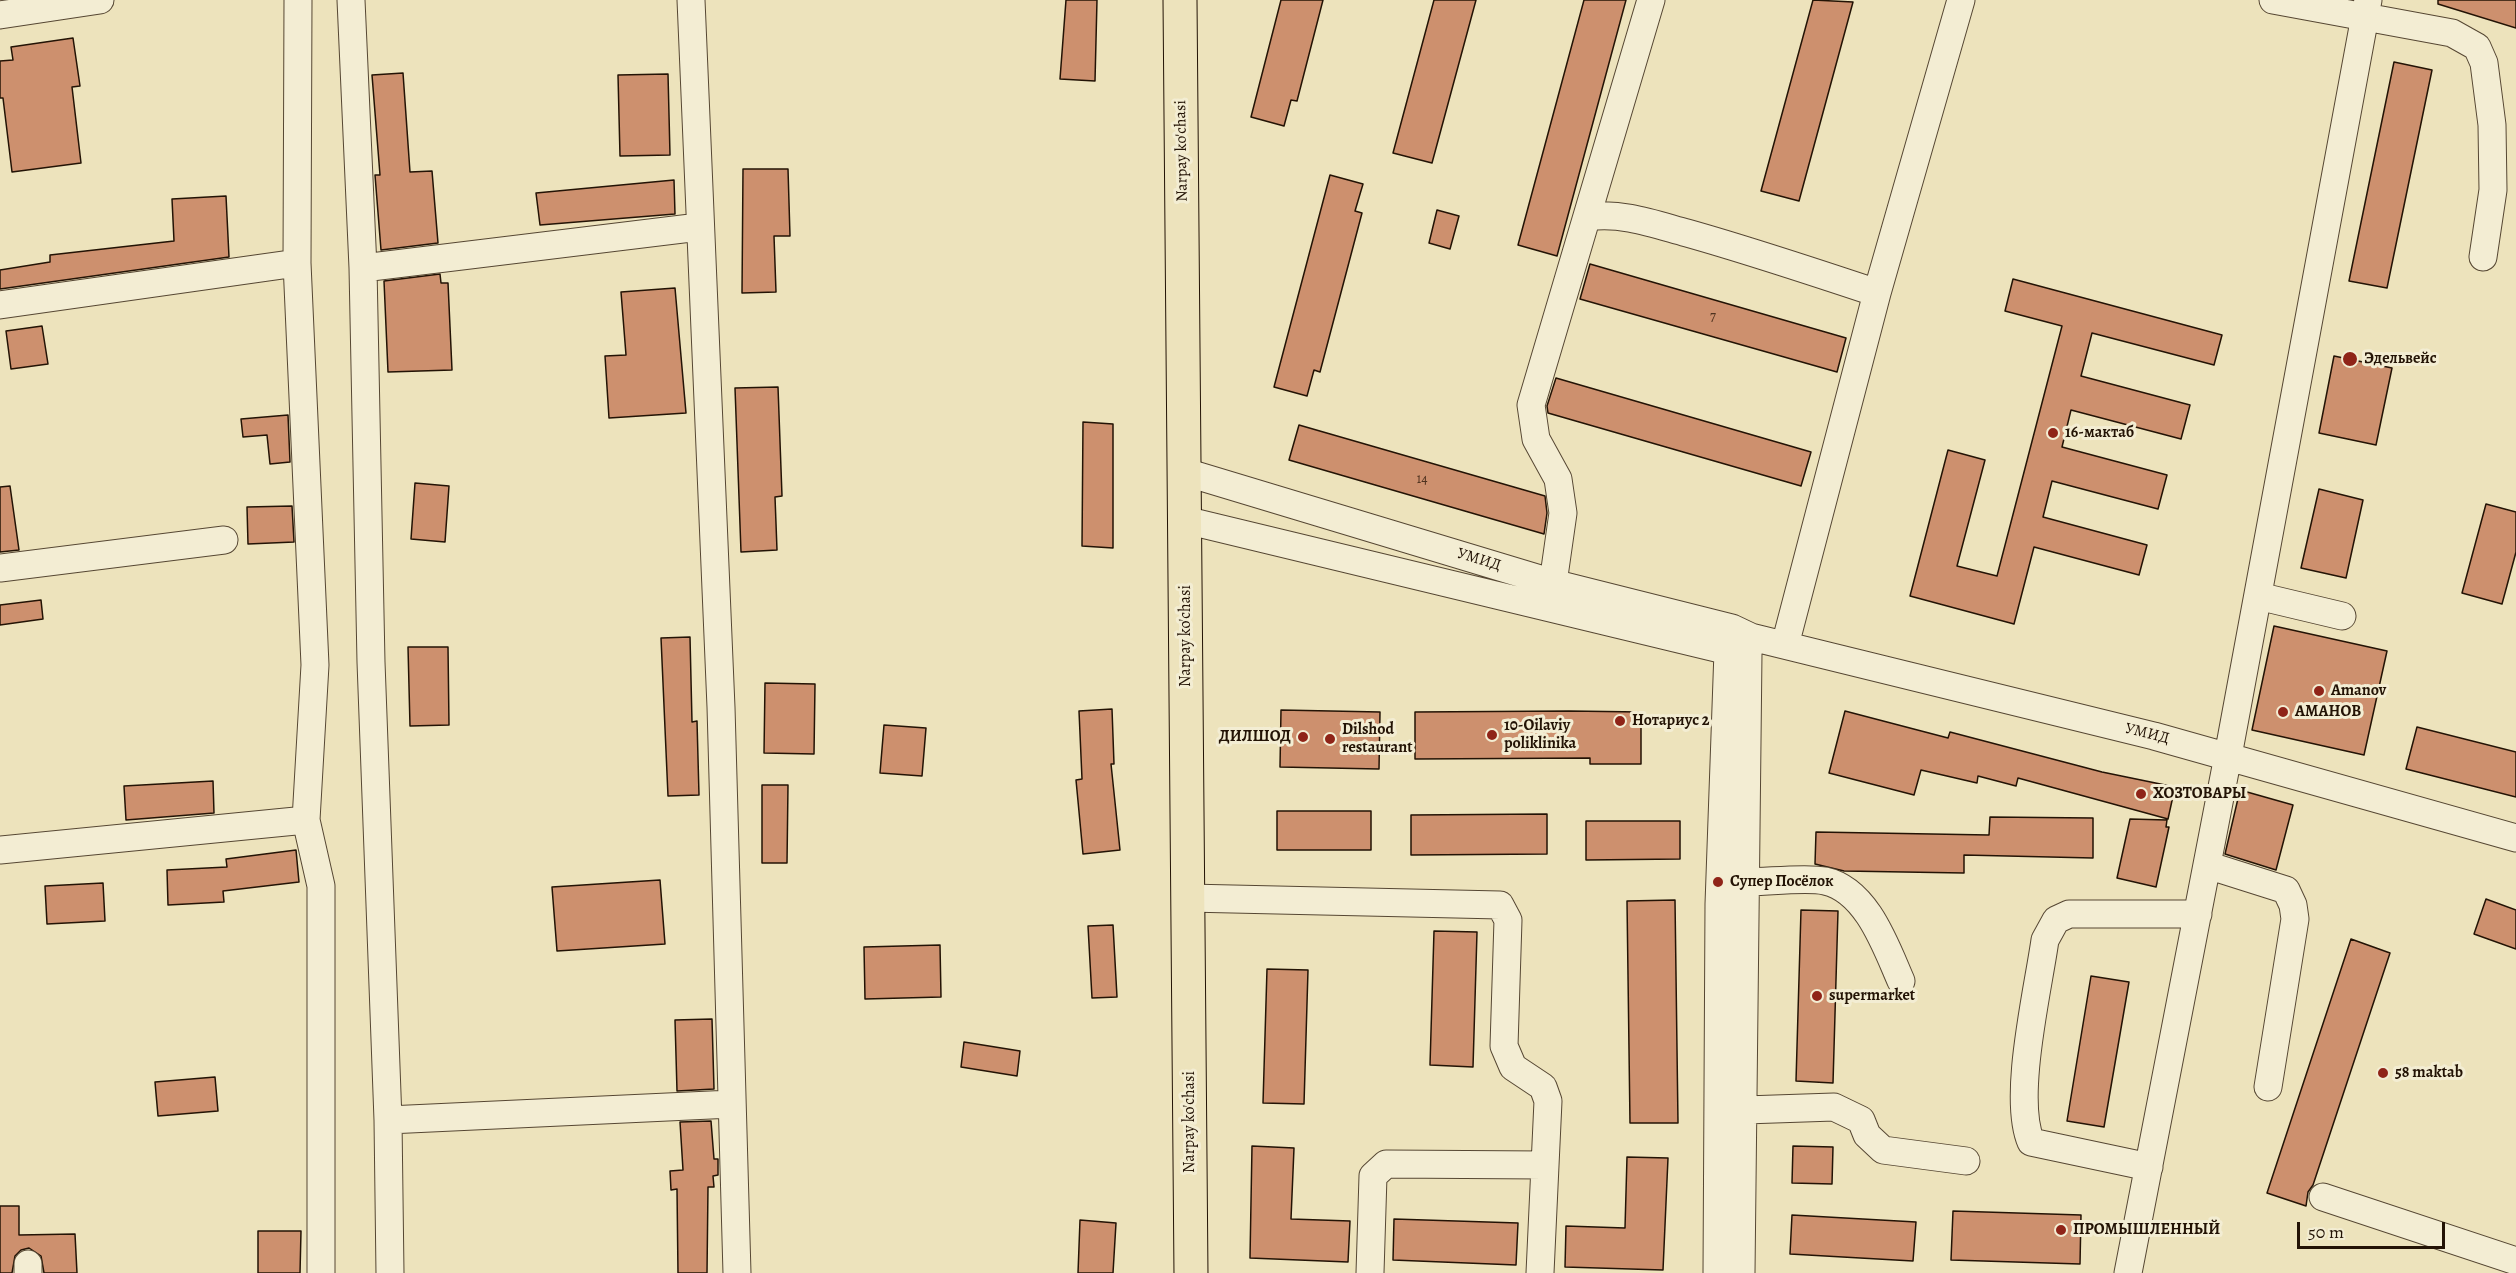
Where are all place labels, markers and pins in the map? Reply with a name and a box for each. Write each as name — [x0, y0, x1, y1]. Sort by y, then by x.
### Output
place label: Эдельвейс — [2364, 349, 2437, 369]
marker: Эдельвейс — [2341, 350, 2359, 368]
place label: 16-мактаб — [2065, 423, 2134, 443]
marker: 16-мактаб — [2046, 426, 2060, 440]
place label: Amanov — [2331, 681, 2386, 701]
marker: Amanov — [2312, 684, 2326, 698]
place label: АМАНОВ — [2295, 702, 2361, 722]
marker: АМАНОВ — [2276, 705, 2290, 719]
place label: Нотариус 2 — [1632, 711, 1710, 731]
marker: Нотариус 2 — [1613, 714, 1627, 728]
place label: 10-Oilaviy poliklinika — [1504, 716, 1576, 754]
place label: Dilshod restaurant — [1342, 720, 1413, 758]
place label: ДИЛШОД — [1219, 727, 1291, 747]
marker: 10-Oilaviy poliklinika — [1485, 728, 1499, 742]
marker: ДИЛШОД — [1296, 730, 1310, 744]
marker: Dilshod restaurant — [1323, 732, 1337, 746]
place label: ХОЗТОВАРЫ — [2153, 784, 2246, 804]
marker: ХОЗТОВАРЫ — [2134, 787, 2148, 801]
place label: Супер Посёлок — [1730, 872, 1834, 892]
marker: Супер Посёлок — [1711, 875, 1725, 889]
place label: supermarket — [1829, 986, 1915, 1006]
marker: supermarket — [1810, 989, 1824, 1003]
place label: 58 maktab — [2395, 1063, 2463, 1083]
marker: 58 maktab — [2376, 1066, 2390, 1080]
place label: ПРОМЫШЛЕННЫЙ — [2073, 1220, 2220, 1240]
marker: ПРОМЫШЛЕННЫЙ — [2054, 1223, 2068, 1237]

